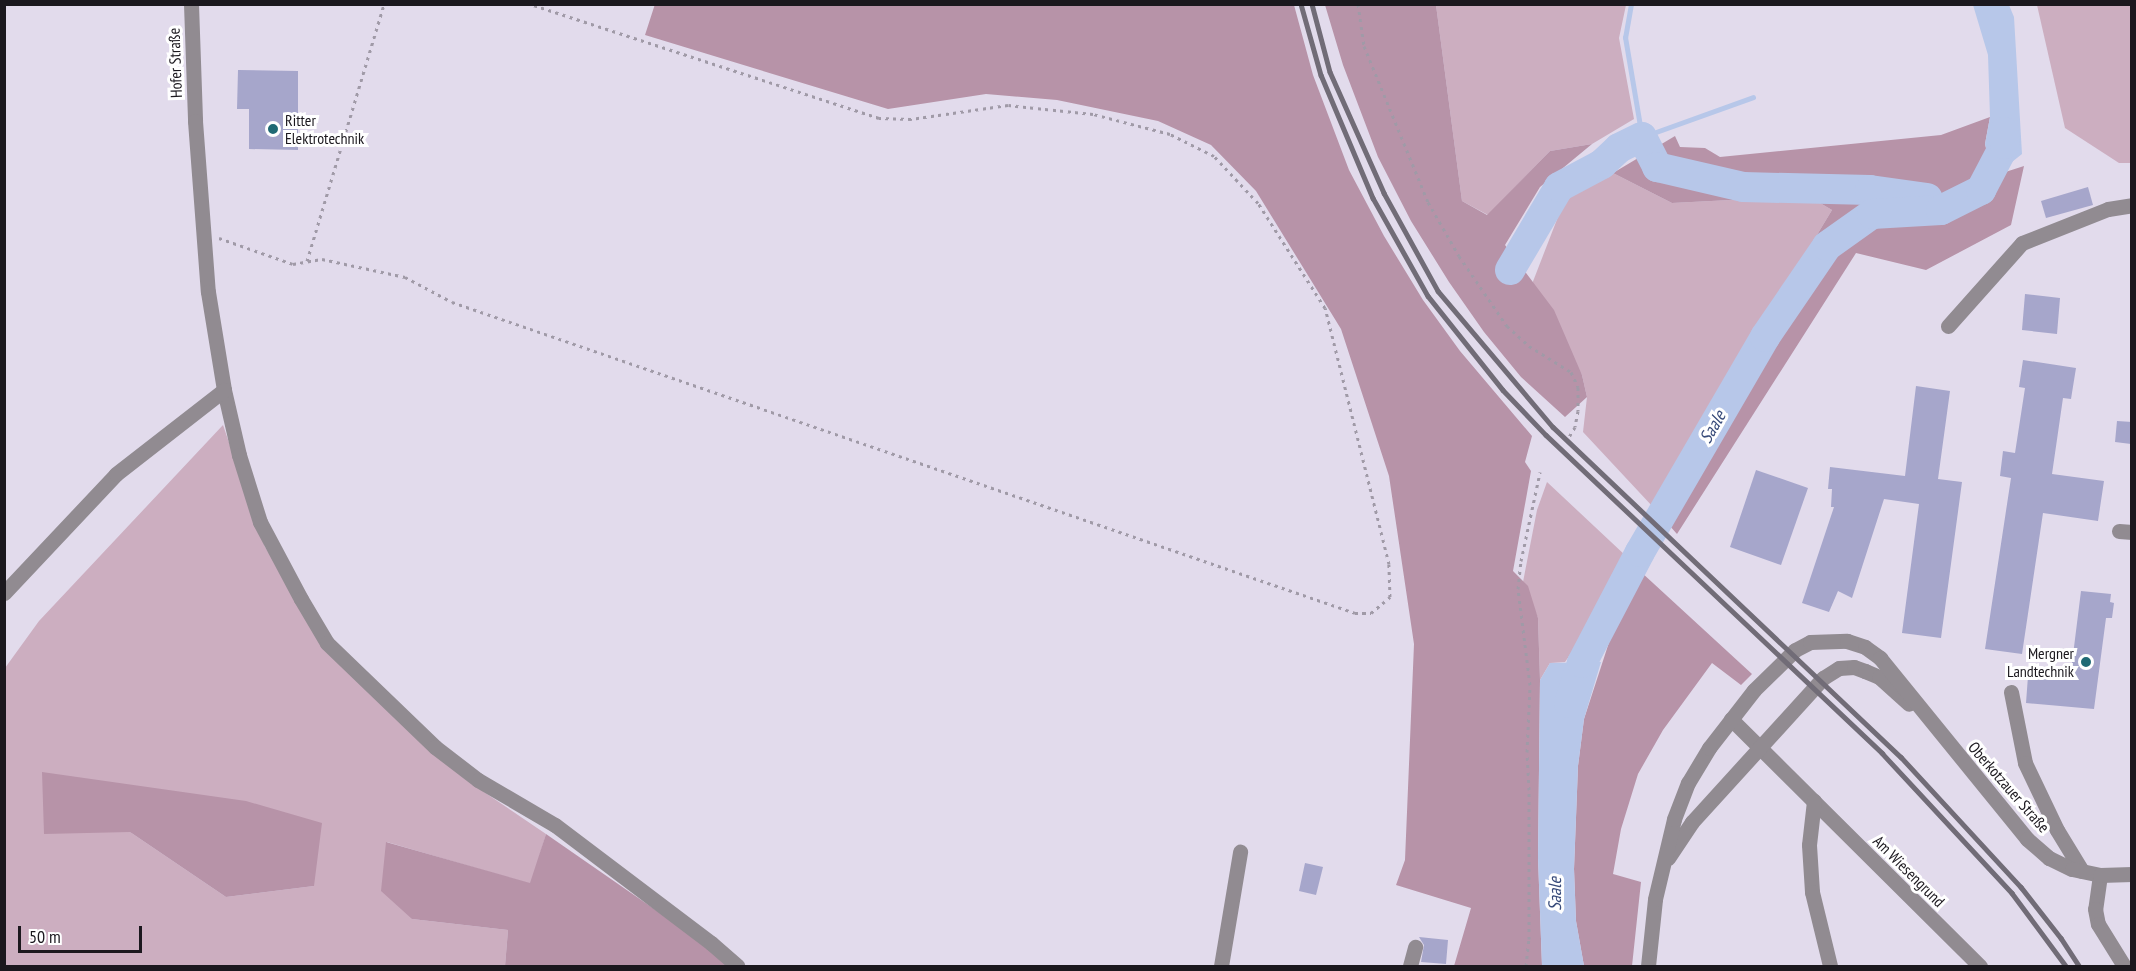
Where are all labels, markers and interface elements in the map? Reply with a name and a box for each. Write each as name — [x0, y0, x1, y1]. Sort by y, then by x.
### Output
street label: Hofer Straße — [164, 28, 186, 98]
place label: Ritter Elektrotechnik — [285, 110, 364, 148]
marker: Ritter Elektrotechnik — [266, 122, 280, 136]
water label: Saale — [1695, 407, 1731, 447]
place label: Mergner Landtechnik — [2007, 643, 2074, 681]
marker: Mergner Landtechnik — [2079, 655, 2093, 669]
street label: Oberkotzauer Straße — [1964, 738, 2054, 836]
street label: Am Wiesengrund — [1869, 831, 1949, 911]
water label: Saale — [1544, 877, 1566, 911]
scale bar — [21, 914, 146, 952]
text: 50 m — [29, 925, 61, 948]

